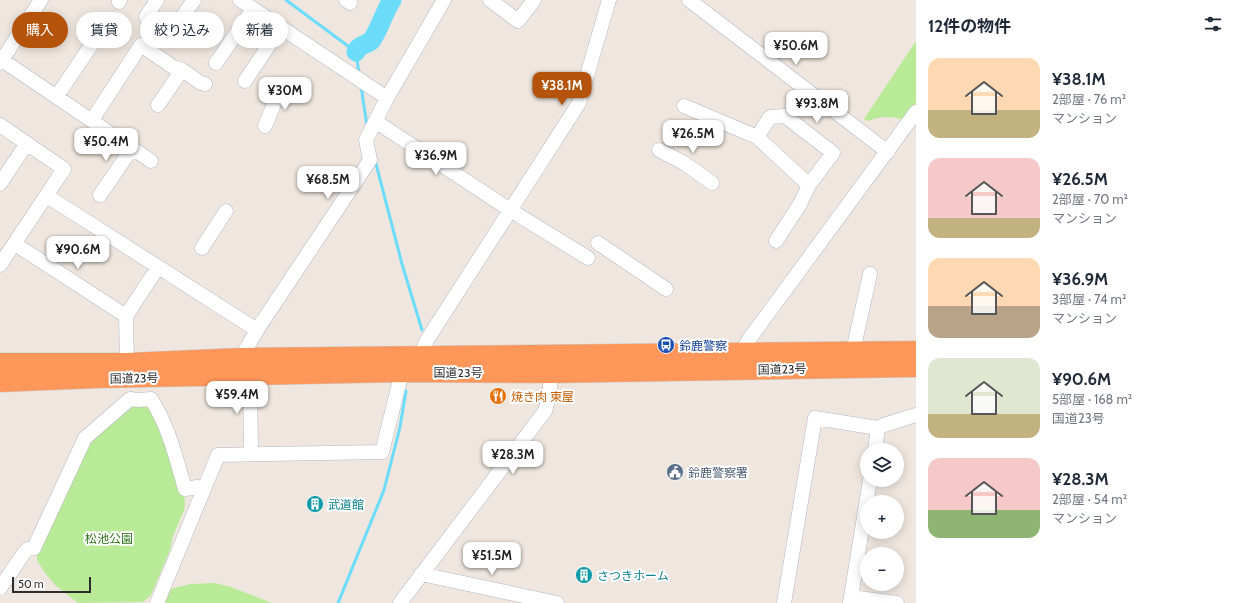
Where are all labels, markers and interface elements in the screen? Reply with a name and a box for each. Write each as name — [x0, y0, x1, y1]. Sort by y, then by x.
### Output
chip: 購入 — [12, 12, 68, 48]
chip: 賃貸 — [76, 12, 132, 48]
chip: 絞り込み — [140, 12, 224, 48]
chip: 新着 — [232, 12, 288, 48]
icon: filters — [1202, 13, 1224, 35]
text: 12件の物件 — [928, 16, 1011, 36]
pin: ¥50.6M — [763, 32, 829, 66]
text: ¥50.6M — [774, 37, 818, 53]
text: ¥38.1M — [1052, 69, 1106, 89]
pin: ¥38.1M — [529, 72, 595, 106]
icon: home — [960, 74, 1008, 122]
pin: ¥30M — [261, 77, 309, 111]
text: ¥38.1M — [542, 77, 583, 93]
text: ¥30M — [268, 82, 302, 98]
pin: ¥93.8M — [784, 90, 850, 124]
text: 2部屋 · 76 m² — [1052, 91, 1126, 107]
text: ¥93.8M — [795, 95, 839, 111]
text: マンション — [1052, 110, 1117, 126]
pin: ¥26.5M — [660, 120, 726, 154]
text: ¥26.5M — [672, 125, 714, 141]
pin: ¥50.4M — [73, 128, 139, 162]
text: ¥50.4M — [83, 133, 129, 149]
pin: ¥36.9M — [403, 142, 469, 176]
text: ¥36.9M — [415, 147, 457, 163]
pin: ¥68.5M — [295, 166, 361, 200]
text: ¥26.5M — [1052, 169, 1108, 189]
text: ¥68.5M — [306, 171, 350, 187]
icon: home — [960, 174, 1008, 222]
text: 2部屋 · 70 m² — [1052, 191, 1128, 207]
text: マンション — [1052, 210, 1117, 226]
pin: ¥90.6M — [45, 236, 111, 270]
text: ¥90.6M — [55, 241, 101, 257]
text: ¥36.9M — [1052, 269, 1108, 289]
icon: home — [960, 274, 1008, 322]
text: 3部屋 · 74 m² — [1052, 291, 1126, 307]
text: マンション — [1052, 310, 1117, 326]
bus stop icon: 鈴鹿警察 — [656, 335, 676, 355]
place label: 鈴鹿警察 — [679, 338, 727, 353]
street label: 国道23号 — [757, 361, 807, 377]
street label: 国道23号 — [434, 365, 482, 380]
text: ¥90.6M — [1052, 369, 1111, 389]
street label: 国道23号 — [109, 370, 159, 386]
icon: home — [960, 374, 1008, 422]
pin: ¥59.4M — [204, 381, 270, 415]
text: ¥59.4M — [215, 386, 259, 402]
restaurant icon: 焼き肉 東屋 — [488, 386, 508, 406]
place label: 焼き肉 東屋 — [511, 389, 574, 404]
text: 5部屋 · 168 m² — [1052, 391, 1132, 407]
text: 国道23号 — [1052, 410, 1105, 426]
pin: ¥28.3M — [480, 441, 546, 475]
map controls — [860, 443, 904, 591]
button: layers — [860, 443, 904, 487]
text: ¥28.3M — [491, 446, 535, 462]
public building icon: 鈴鹿警察署 — [665, 462, 685, 482]
place label: 鈴鹿警察署 — [688, 465, 748, 480]
text: ¥28.3M — [1052, 469, 1109, 489]
icon: home — [960, 474, 1008, 522]
text: 2部屋 · 54 m² — [1052, 491, 1127, 507]
building icon: 武道館 — [305, 494, 325, 514]
button: + — [860, 495, 904, 539]
place label: 武道館 — [328, 497, 364, 512]
text: マンション — [1052, 510, 1117, 526]
park label: 松池公園 — [85, 531, 133, 546]
pin: ¥51.5M — [459, 542, 525, 576]
text: ¥51.5M — [472, 547, 512, 563]
button: − — [860, 547, 904, 591]
building icon: さつきホーム — [574, 565, 594, 585]
place label: さつきホーム — [597, 568, 669, 583]
scale bar — [12, 575, 91, 594]
text: 50 m — [18, 577, 44, 591]

